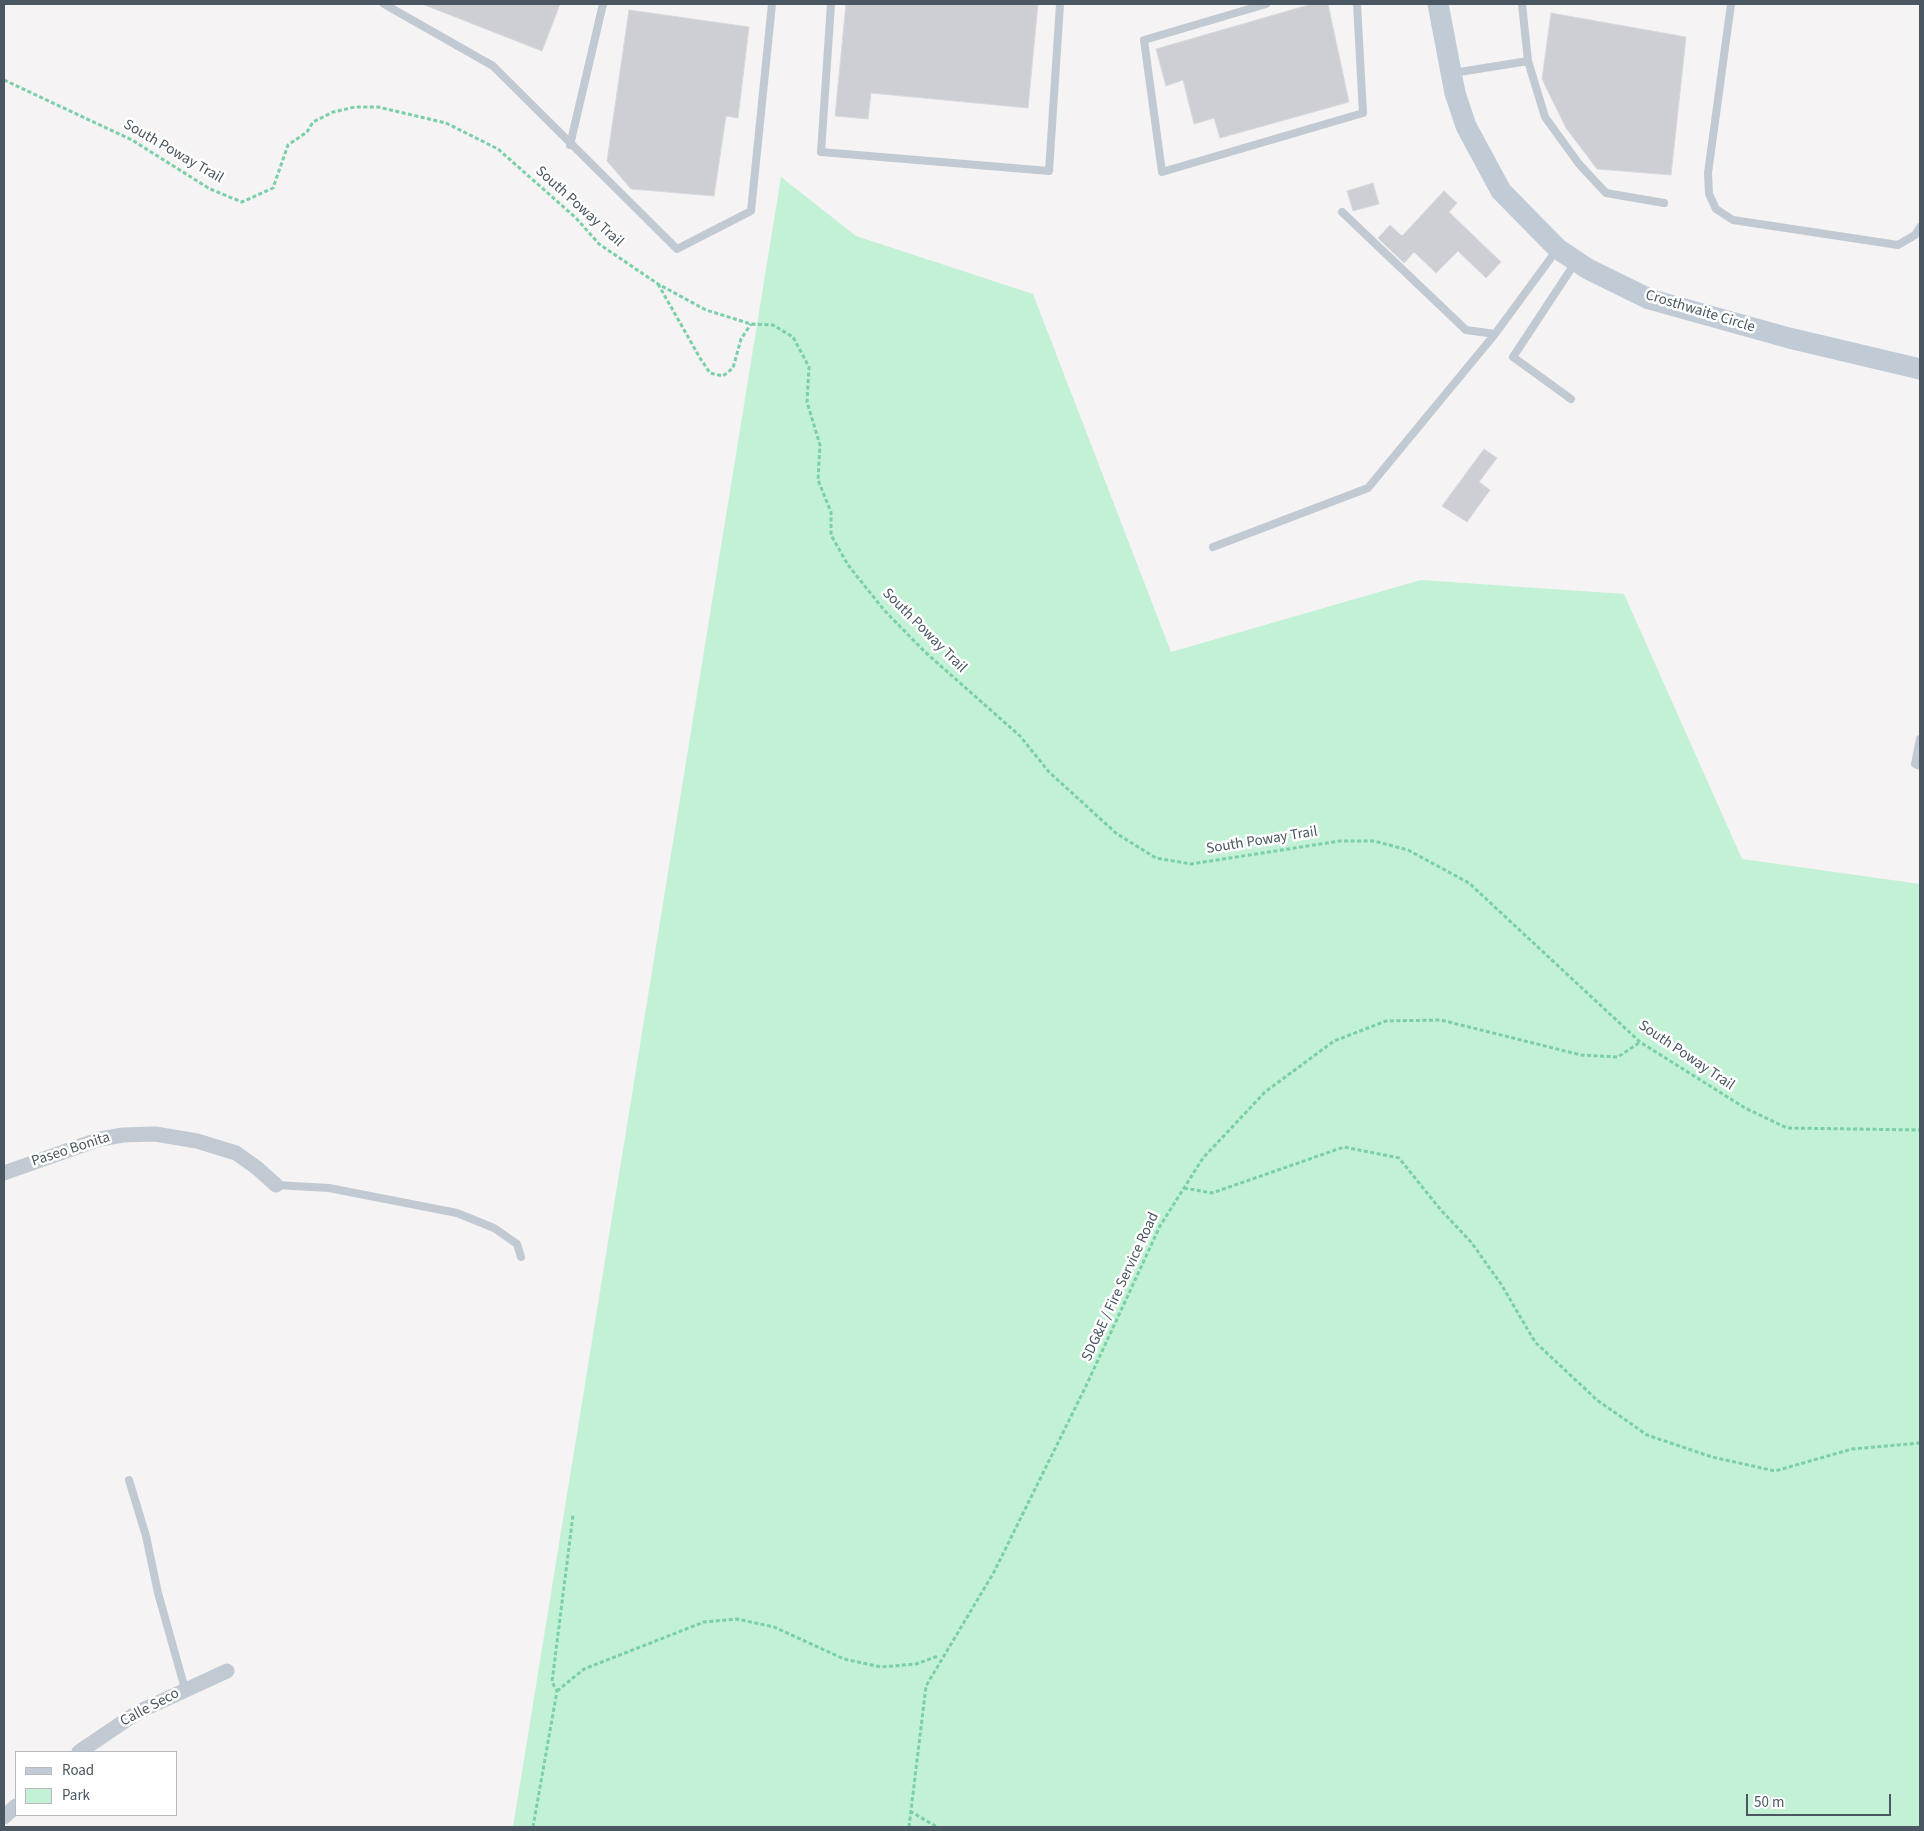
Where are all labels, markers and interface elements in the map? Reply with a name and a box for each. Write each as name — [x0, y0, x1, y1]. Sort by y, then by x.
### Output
street label: South Poway Trail — [120, 116, 226, 188]
street label: South Poway Trail — [531, 163, 627, 251]
street label: Crosthwaite Circle — [1643, 287, 1757, 337]
street label: South Poway Trail — [878, 585, 970, 677]
street label: South Poway Trail — [1205, 823, 1319, 859]
street label: South Poway Trail — [1634, 1017, 1738, 1095]
street label: Paseo Bonita — [30, 1129, 112, 1171]
street label: SDG&E / Fire Service Road — [1079, 1210, 1163, 1364]
street label: Calle Seco — [117, 1685, 183, 1731]
legend — [15, 1751, 178, 1816]
text: Road — [62, 1760, 94, 1781]
scale bar — [1749, 1784, 1894, 1816]
text: Park — [62, 1785, 90, 1806]
text: 50 m — [1754, 1792, 1784, 1813]

